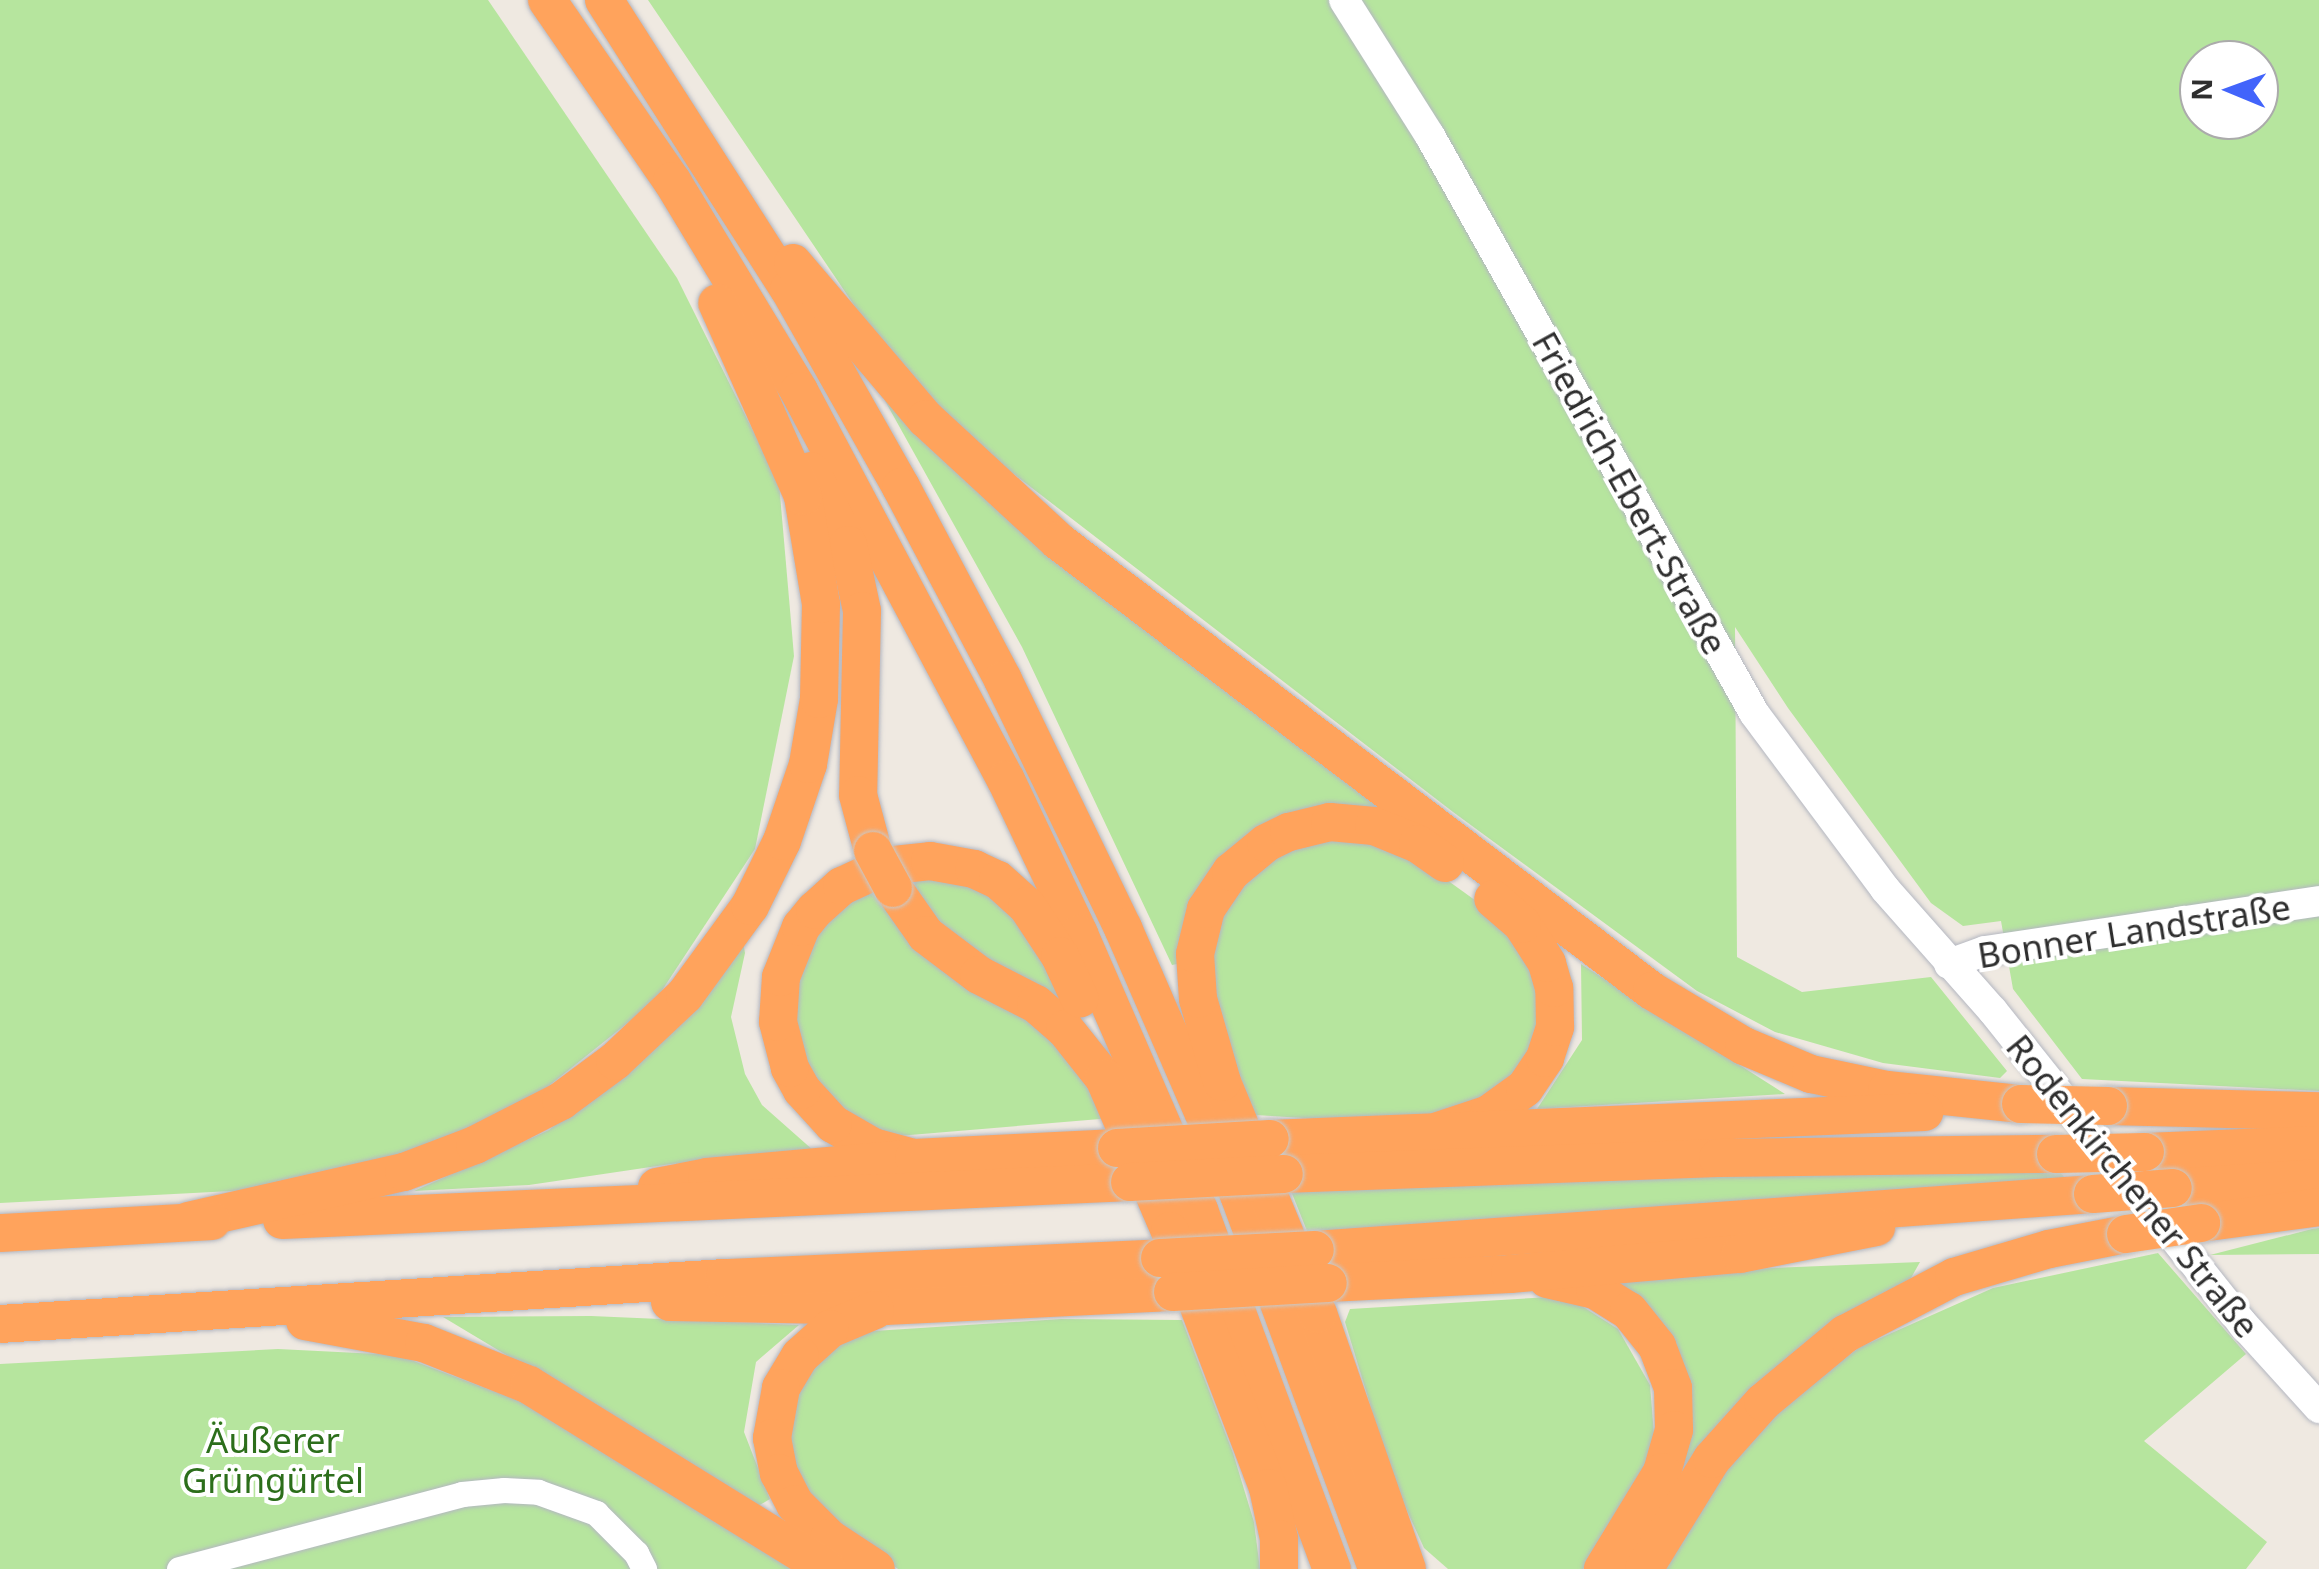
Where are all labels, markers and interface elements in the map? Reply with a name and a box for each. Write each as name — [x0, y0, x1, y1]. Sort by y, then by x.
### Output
north arrow — [2179, 40, 2279, 140]
text: N — [2182, 78, 2220, 101]
street label: Friedrich-Ebert-Straße — [1524, 324, 1736, 662]
street label: Bonner Landstraße — [1975, 886, 2293, 976]
street label: Rodenkirchener Straße — [1998, 1026, 2268, 1346]
park label: Äußerer Grüngürtel — [182, 1419, 364, 1501]

